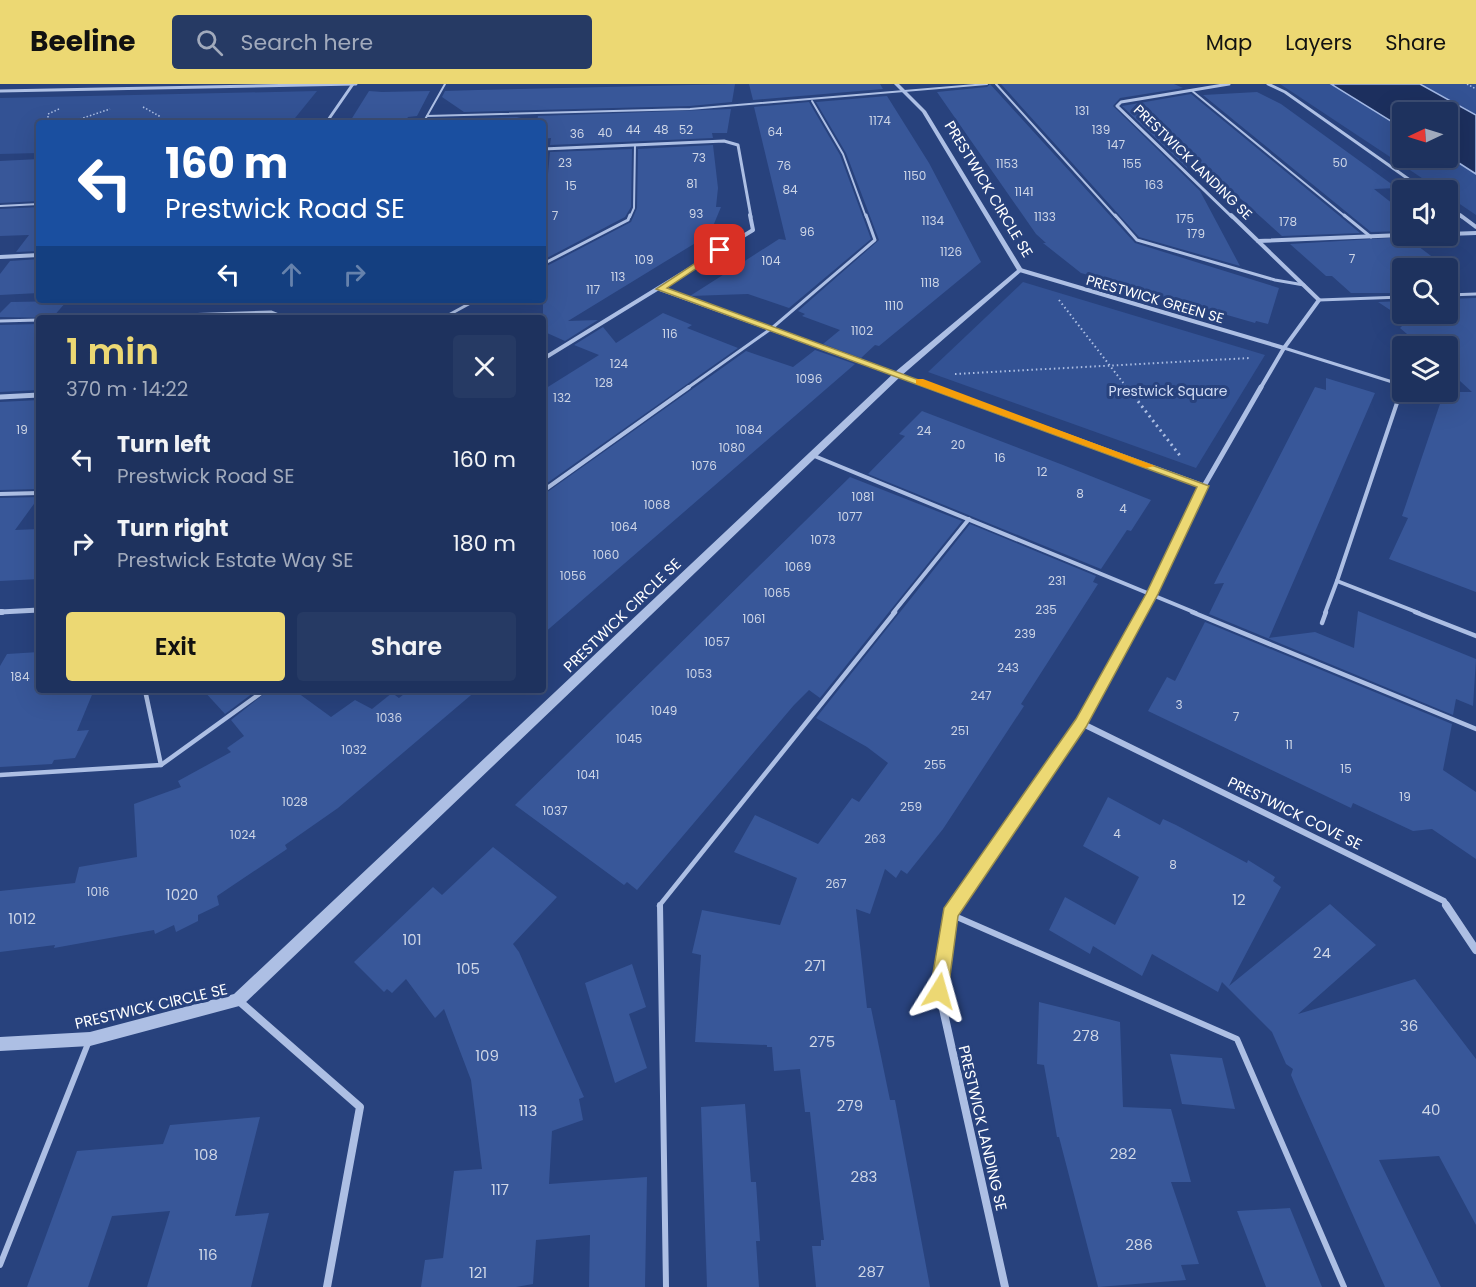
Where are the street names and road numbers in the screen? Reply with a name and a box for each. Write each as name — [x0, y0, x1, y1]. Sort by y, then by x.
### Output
street label: PRESTWICK LANDING SE — [1129, 100, 1257, 224]
street label: PRESTWICK CIRCLE SE — [940, 117, 1038, 261]
street label: PRESTWICK GREEN SE — [1084, 270, 1226, 328]
street label: PRESTWICK CIRCLE SE — [559, 553, 685, 677]
street label: PRESTWICK COVE SE — [1224, 771, 1366, 855]
street label: PRESTWICK CIRCLE SE — [73, 978, 229, 1034]
street label: PRESTWICK LANDING SE — [954, 1043, 1012, 1213]

